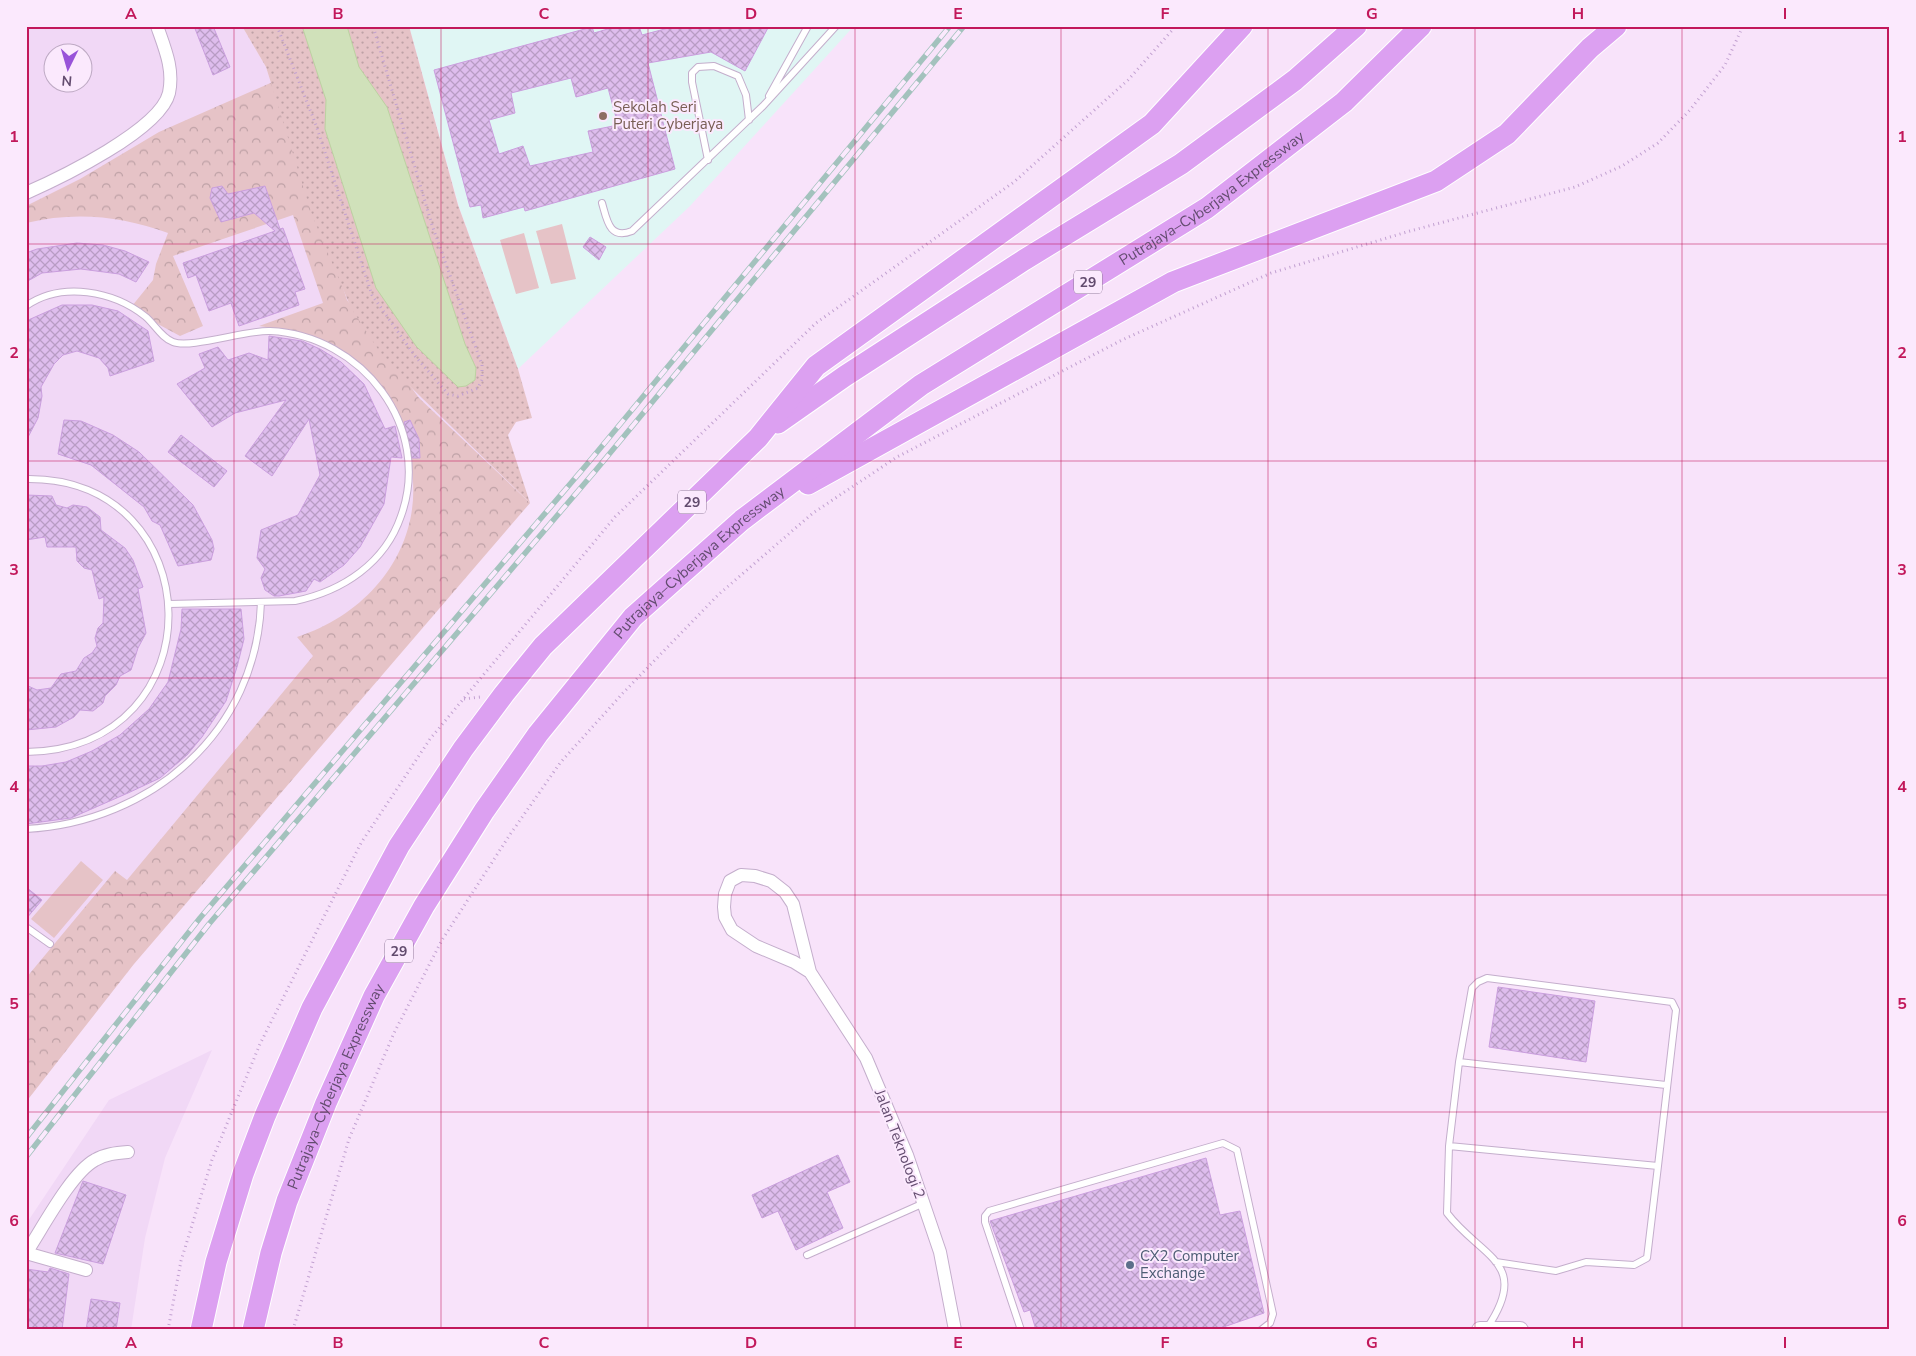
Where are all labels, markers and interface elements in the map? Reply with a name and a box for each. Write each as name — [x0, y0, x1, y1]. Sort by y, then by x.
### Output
text: A — [125, 3, 137, 25]
text: B — [332, 3, 344, 25]
text: C — [539, 3, 550, 25]
text: D — [745, 3, 757, 25]
text: E — [953, 3, 963, 25]
text: F — [1161, 3, 1170, 25]
text: G — [1366, 3, 1378, 25]
text: H — [1572, 3, 1584, 25]
text: I — [1783, 3, 1787, 25]
north arrow — [42, 42, 92, 92]
text: N — [61, 71, 73, 90]
place label: Sekolah Seri Puteri Cyberjaya — [613, 97, 723, 134]
marker: Sekolah Seri Puteri Cyberjaya — [597, 110, 609, 122]
text: 1 — [9, 126, 19, 148]
street label: Putrajaya–Cyberjaya Expressway — [1115, 126, 1309, 270]
text: 1 — [1897, 126, 1907, 148]
road number: 29 — [1074, 270, 1102, 294]
text: 2 — [9, 342, 19, 364]
text: 2 — [1897, 342, 1907, 364]
street label: Putrajaya–Cyberjaya Expressway — [609, 481, 789, 643]
road number: 29 — [678, 491, 706, 514]
text: 3 — [9, 559, 19, 581]
text: 3 — [1897, 559, 1907, 581]
text: 4 — [9, 776, 19, 798]
text: 4 — [1897, 776, 1907, 798]
road number: 29 — [385, 939, 413, 962]
street label: Putrajaya–Cyberjaya Expressway — [283, 980, 389, 1192]
text: 5 — [9, 993, 19, 1015]
text: 5 — [1897, 993, 1907, 1015]
street label: Jalan Teknologi 2 — [870, 1086, 930, 1202]
text: 6 — [9, 1210, 19, 1232]
text: 6 — [1897, 1210, 1907, 1232]
place label: CX2 Computer Exchange — [1140, 1246, 1240, 1283]
marker: CX2 Computer Exchange — [1124, 1259, 1136, 1271]
text: A — [125, 1332, 137, 1354]
text: B — [332, 1332, 344, 1354]
text: C — [539, 1332, 550, 1354]
text: D — [745, 1332, 757, 1354]
text: E — [953, 1332, 963, 1354]
text: F — [1161, 1332, 1170, 1354]
text: G — [1366, 1332, 1378, 1354]
text: H — [1572, 1332, 1584, 1354]
text: I — [1783, 1332, 1787, 1354]

